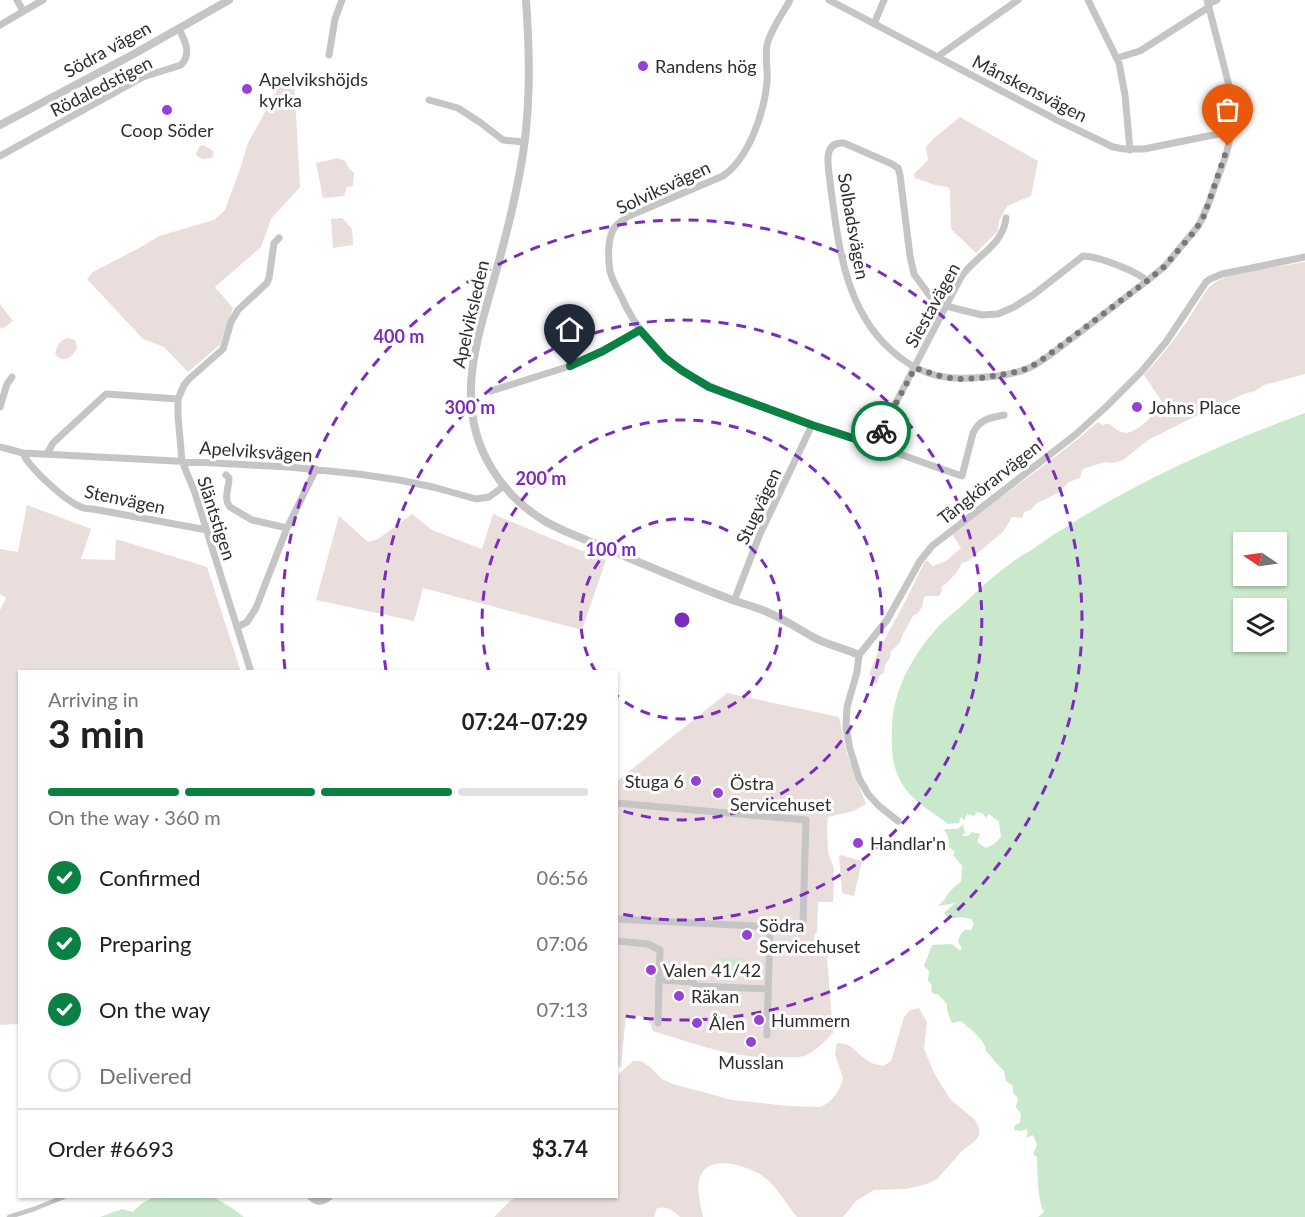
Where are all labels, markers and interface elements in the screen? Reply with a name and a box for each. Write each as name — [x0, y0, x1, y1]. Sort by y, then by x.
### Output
street label: Södra vägen — [60, 16, 154, 82]
street label: Månskensvägen — [969, 50, 1091, 126]
street label: Rödaledstigen — [46, 51, 156, 121]
place label: Randens hög — [655, 55, 757, 77]
marker: Randens hög — [636, 59, 650, 73]
place label: Apelvikshöjds kyrka — [259, 68, 368, 111]
marker: Apelvikshöjds kyrka — [240, 82, 254, 96]
pin — [1202, 84, 1253, 146]
icon: bag — [1211, 93, 1244, 126]
marker: Coop Söder — [160, 103, 174, 117]
place label: Coop Söder — [120, 119, 214, 141]
street label: Solviksvägen — [612, 156, 714, 218]
street label: Solbadsvägen — [834, 171, 874, 281]
street label: Apelviksleden — [447, 258, 493, 370]
street label: Siestavägen — [900, 259, 964, 351]
pin — [544, 304, 595, 366]
icon: home — [553, 313, 586, 346]
text: 400 m — [374, 325, 424, 347]
text: 300 m — [445, 396, 495, 418]
place label: Johns Place — [1149, 396, 1241, 418]
marker: Johns Place — [1130, 400, 1144, 414]
courier — [851, 401, 911, 461]
icon: bike — [865, 415, 898, 448]
street label: Tångkörarvägen — [933, 435, 1045, 529]
street label: Apelviksvägen — [199, 436, 313, 466]
street label: Stugvägen — [731, 464, 785, 548]
text: 200 m — [516, 467, 566, 489]
street label: Släntstigen — [193, 473, 241, 563]
street label: Stenvägen — [83, 480, 167, 518]
north arrow — [1233, 532, 1287, 586]
map controls — [1233, 532, 1287, 652]
text: 100 m — [586, 538, 636, 560]
button: layers — [1233, 598, 1287, 652]
centre of rings — [672, 610, 692, 630]
text: Arriving in — [48, 687, 139, 711]
text: 07:24–07:29 — [462, 708, 588, 735]
text: 3 min — [48, 710, 145, 756]
place label: Stuga 6 — [625, 770, 684, 792]
place label: Östra Servicehuset — [730, 772, 832, 815]
marker: Stuga 6 — [689, 774, 703, 788]
marker: Östra Servicehuset — [711, 786, 725, 800]
text: On the way · 360 m — [48, 805, 221, 829]
place label: Handlar'n — [870, 832, 946, 854]
marker: Handlar'n — [851, 836, 865, 850]
icon: check — [48, 861, 81, 894]
text: Confirmed — [99, 864, 201, 891]
text: 06:56 — [537, 865, 588, 889]
place label: Södra Servicehuset — [759, 914, 861, 957]
icon: check — [48, 927, 81, 960]
marker: Södra Servicehuset — [740, 928, 754, 942]
text: Preparing — [99, 930, 191, 957]
text: 07:06 — [537, 931, 588, 955]
place label: Valen 41/42 — [663, 959, 761, 981]
marker: Valen 41/42 — [644, 963, 658, 977]
place label: Räkan — [691, 985, 739, 1007]
marker: Räkan — [672, 989, 686, 1003]
icon: check — [48, 993, 81, 1026]
text: On the way — [99, 996, 210, 1023]
text: 07:13 — [537, 997, 588, 1021]
place label: Hummern — [771, 1009, 850, 1031]
place label: Ålen — [709, 1012, 745, 1034]
marker: Hummern — [752, 1013, 766, 1027]
marker: Ålen — [690, 1016, 704, 1030]
marker: Musslan — [744, 1035, 758, 1049]
place label: Musslan — [718, 1051, 784, 1073]
text: Delivered — [99, 1062, 192, 1089]
text: Order #6693 — [48, 1135, 174, 1162]
text: $3.74 — [532, 1135, 588, 1162]

